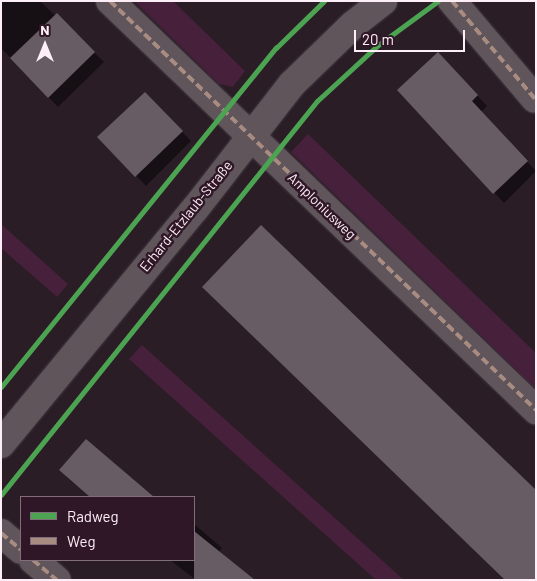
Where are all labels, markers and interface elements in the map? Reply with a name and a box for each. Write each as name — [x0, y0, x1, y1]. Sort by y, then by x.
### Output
north arrow — [20, 20, 70, 70]
scale bar — [357, 20, 468, 52]
text: N — [40, 21, 50, 38]
text: 20 m — [362, 30, 394, 48]
street label: Erhard-Etzlaub-Straße — [136, 157, 236, 275]
street label: Amploniusweg — [284, 169, 360, 243]
legend — [20, 496, 195, 561]
text: Radweg — [67, 507, 119, 525]
text: Weg — [67, 532, 95, 550]

